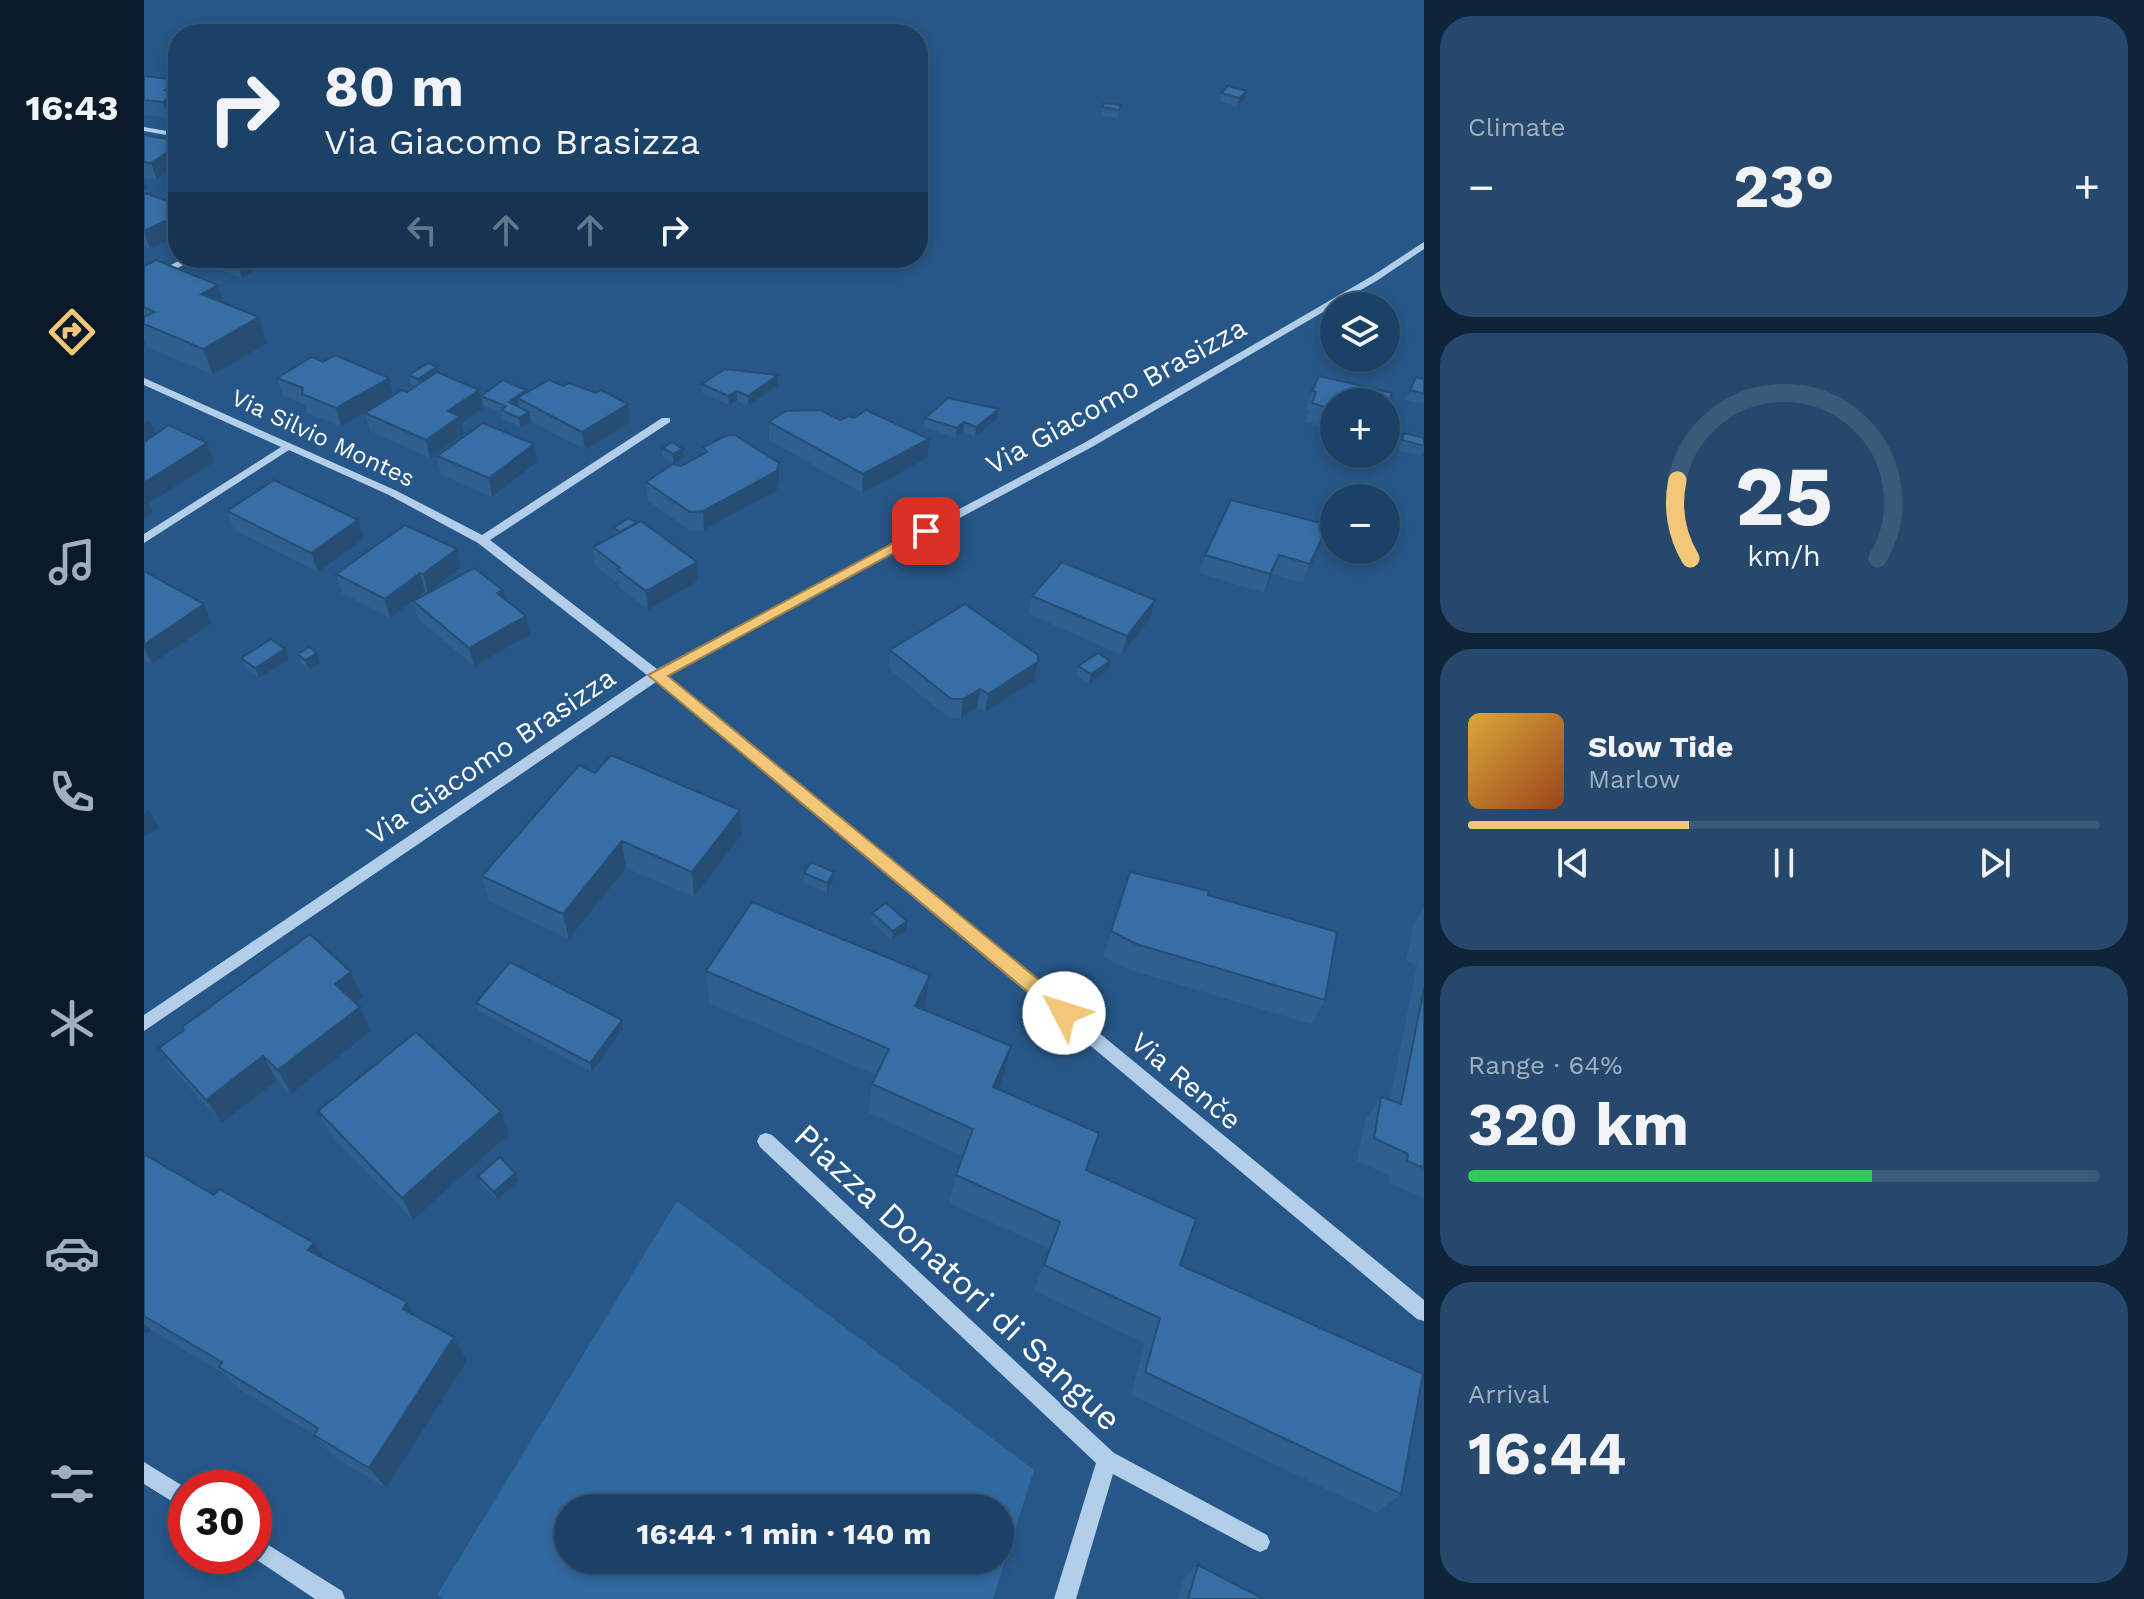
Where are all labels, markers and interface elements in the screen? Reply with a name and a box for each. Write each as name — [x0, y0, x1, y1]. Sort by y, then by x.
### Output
text: 80 m — [324, 54, 464, 120]
icon: right — [192, 56, 296, 160]
text: 16:43 — [25, 87, 119, 129]
text: Climate — [1468, 112, 1566, 142]
text: Via Giacomo Brasizza — [324, 121, 700, 163]
text: 23° — [1733, 151, 1835, 222]
text: − — [1468, 161, 1495, 213]
text: + — [2073, 161, 2100, 213]
icon: left — [400, 208, 444, 252]
icon: ahead — [484, 208, 528, 252]
icon: ahead — [568, 208, 612, 252]
icon: right — [652, 208, 696, 252]
map controls — [1320, 292, 1400, 564]
button: layers — [1320, 292, 1400, 372]
icon: directions — [44, 304, 100, 360]
street label: Via Giacomo Brasizza — [980, 311, 1252, 481]
street label: Via Silvio Montes — [227, 383, 419, 493]
button: + — [1320, 388, 1400, 468]
text: 25 — [1735, 447, 1833, 544]
button: − — [1320, 484, 1400, 564]
pin — [892, 497, 960, 565]
icon: arrive — [904, 509, 948, 553]
icon: music — [44, 534, 100, 590]
text: km/h — [1747, 539, 1821, 573]
street label: Via Giacomo Brasizza — [361, 660, 622, 851]
text: Slow Tide — [1588, 729, 1733, 764]
icon: phone — [44, 764, 100, 820]
text: Marlow — [1588, 764, 1680, 794]
icon: previous — [1551, 841, 1595, 885]
icon: pause — [1762, 841, 1806, 885]
icon: next — [1973, 841, 2017, 885]
position arrow — [1022, 971, 1106, 1055]
icon: climate — [44, 995, 100, 1051]
street label: Via Renče — [1124, 1025, 1248, 1137]
text: Range · 64% — [1468, 1050, 1623, 1080]
text: 320 km — [1468, 1089, 1689, 1160]
street label: Piazza Donatori di Sangue — [787, 1115, 1129, 1439]
icon: car — [44, 1225, 100, 1281]
text: Arrival — [1468, 1379, 1549, 1409]
text: 16:44 — [1468, 1418, 1626, 1489]
icon: filters — [44, 1456, 100, 1512]
speed limit sign: 30 — [168, 1470, 272, 1574]
text: 16:44 · 1 min · 140 m — [636, 1516, 932, 1551]

